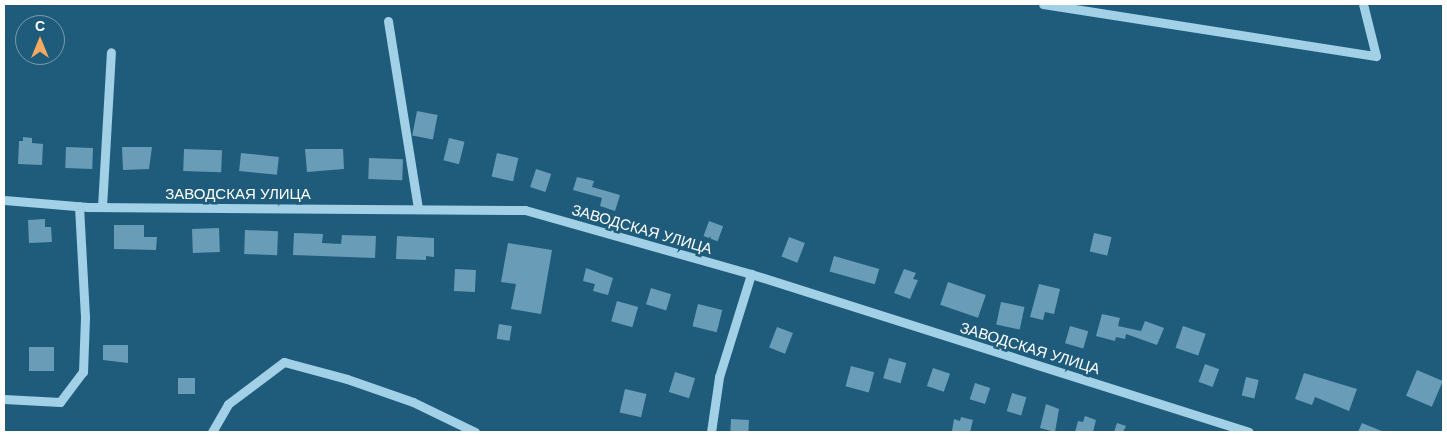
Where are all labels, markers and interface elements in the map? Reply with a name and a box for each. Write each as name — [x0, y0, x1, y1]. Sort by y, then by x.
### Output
north arrow — [15, 15, 65, 65]
text: С — [35, 18, 45, 34]
street label: ЗАВОДСКАЯ УЛИЦА — [165, 185, 311, 203]
street label: ЗАВОДСКАЯ УЛИЦА — [570, 200, 714, 258]
street label: ЗАВОДСКАЯ УЛИЦА — [958, 318, 1102, 378]

